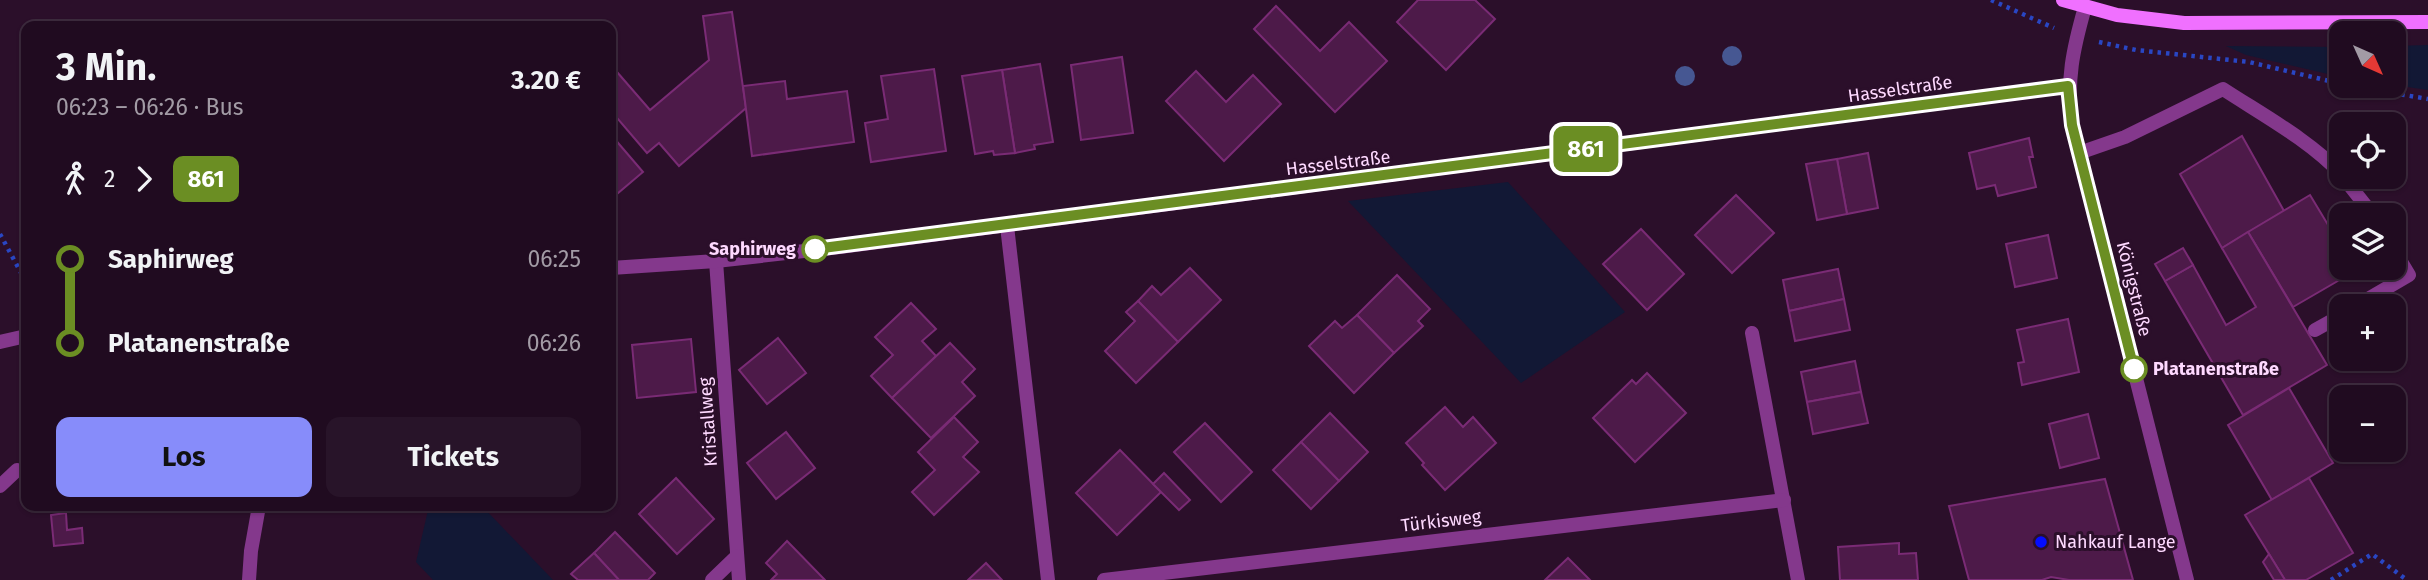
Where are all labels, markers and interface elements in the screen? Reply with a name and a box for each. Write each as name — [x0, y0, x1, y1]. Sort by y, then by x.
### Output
north arrow — [2329, 21, 2406, 98]
map controls — [2329, 21, 2406, 462]
text: 3 Min. — [56, 44, 156, 90]
text: 3.20 € — [511, 65, 581, 96]
street label: Hasselstraße — [1846, 71, 1954, 107]
text: 06:23 – 06:26 · Bus — [56, 93, 244, 121]
button: locate — [2329, 112, 2406, 189]
line badge: 861 — [1546, 126, 1626, 172]
text: 861 — [1567, 135, 1605, 163]
street label: Hasselstraße — [1285, 146, 1391, 180]
icon: walk — [56, 160, 94, 198]
icon: forward — [125, 160, 163, 198]
text: 2 — [104, 165, 115, 193]
text: 861 — [187, 165, 225, 193]
button: layers — [2329, 203, 2406, 280]
marker: Saphirweg — [802, 236, 828, 262]
place label: Saphirweg — [709, 238, 796, 260]
street label: Königstraße — [2112, 239, 2156, 339]
text: Saphirweg — [108, 244, 234, 275]
text: 06:25 — [527, 245, 581, 273]
button: + — [2329, 294, 2406, 371]
text: Platanenstraße — [108, 328, 290, 359]
text: 06:26 — [527, 329, 581, 357]
marker: Platanenstraße — [2121, 356, 2147, 382]
place label: Platanenstraße — [2153, 358, 2279, 380]
street label: Kristallweg — [694, 376, 722, 467]
button: − — [2329, 385, 2406, 462]
button: Los — [56, 417, 312, 497]
button: Tickets — [326, 417, 581, 497]
street label: Türkisweg — [1400, 505, 1483, 537]
place label: Nahkauf Lange — [2055, 531, 2176, 553]
marker: Nahkauf Lange — [2033, 534, 2049, 550]

